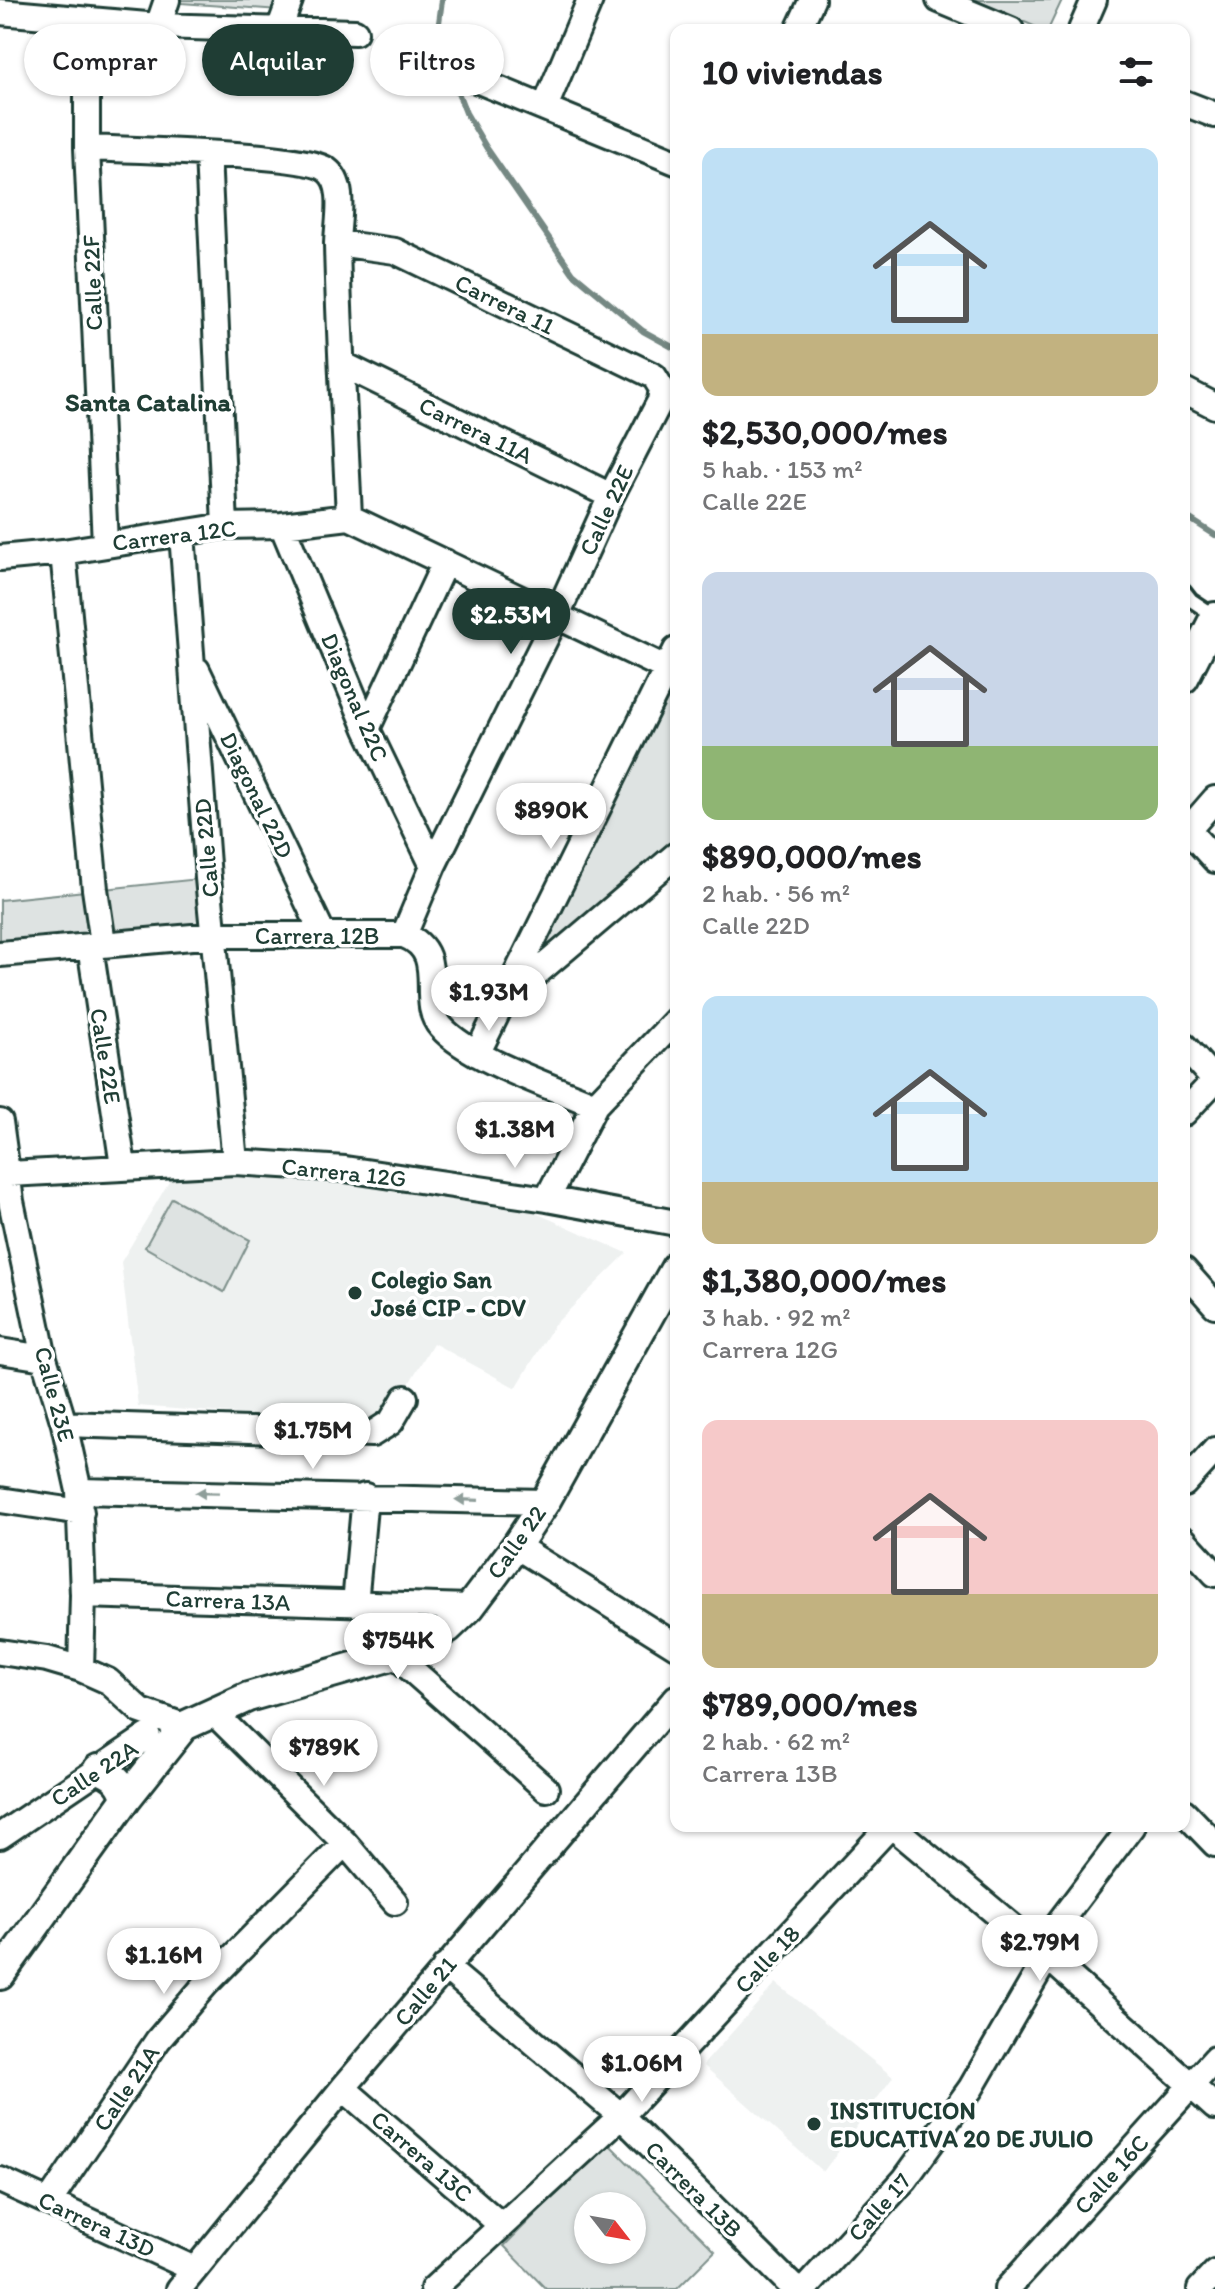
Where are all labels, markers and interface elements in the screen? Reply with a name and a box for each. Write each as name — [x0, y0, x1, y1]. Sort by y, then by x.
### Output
chip: Comprar — [24, 24, 186, 96]
chip: Alquilar — [202, 24, 354, 96]
chip: Filtros — [370, 24, 504, 96]
icon: filters — [1114, 50, 1158, 94]
text: 10 viviendas — [702, 52, 883, 93]
icon: home — [858, 200, 1002, 344]
street label: Calle 22F — [76, 234, 108, 331]
street label: Carrera 11 — [450, 267, 560, 341]
district label: Santa Catalina — [65, 386, 232, 418]
street label: Carrera 11A — [414, 390, 538, 470]
text: $2,530,000/mes — [702, 412, 948, 453]
text: 5 hab. · 153 m² — [702, 453, 863, 485]
street label: Calle 22E — [572, 460, 640, 560]
text: Calle 22E — [702, 485, 807, 517]
street label: Carrera 12C — [110, 513, 238, 557]
pin: $2.53M — [446, 588, 576, 656]
text: $2.53M — [470, 598, 552, 630]
icon: home — [858, 624, 1002, 768]
street label: Diagonal 22C — [315, 629, 395, 765]
street label: Diagonal 22D — [214, 727, 300, 863]
pin: $890K — [495, 783, 607, 851]
text: $890K — [514, 793, 588, 825]
street label: Calle 22D — [187, 797, 225, 899]
text: $890,000/mes — [702, 836, 922, 877]
text: 2 hab. · 56 m² — [702, 877, 850, 909]
text: Calle 22D — [702, 909, 810, 941]
street label: Carrera 12B — [255, 921, 379, 950]
pin: $1.93M — [424, 965, 554, 1033]
text: $1.93M — [449, 975, 529, 1007]
street label: Calle 22E — [84, 1006, 128, 1106]
icon: home — [858, 1048, 1002, 1192]
pin: $1.38M — [450, 1102, 580, 1170]
text: $1.38M — [475, 1112, 555, 1144]
street label: Carrera 12G — [280, 1151, 408, 1193]
text: $1,380,000/mes — [702, 1260, 946, 1301]
place label: Colegio San José CIP - CDV — [370, 1265, 527, 1322]
marker: Colegio San José CIP - CDV — [346, 1284, 364, 1302]
text: 3 hab. · 92 m² — [702, 1301, 851, 1333]
text: Carrera 12G — [702, 1333, 838, 1365]
street label: Calle 23E — [28, 1343, 82, 1445]
pin: $1.75M — [248, 1403, 378, 1471]
text: $1.75M — [274, 1413, 352, 1445]
icon: home — [858, 1472, 1002, 1616]
one-way arrow — [194, 1487, 219, 1499]
one-way arrow — [454, 1493, 479, 1506]
street label: Calle 22 — [480, 1499, 552, 1585]
street label: Carrera 13A — [165, 1583, 291, 1617]
pin: $754K — [342, 1613, 454, 1681]
text: $754K — [362, 1623, 434, 1655]
text: $789,000/mes — [702, 1684, 918, 1725]
pin: $789K — [268, 1720, 380, 1788]
text: 2 hab. · 62 m² — [702, 1725, 850, 1757]
text: $789K — [289, 1730, 359, 1762]
street label: Calle 22A — [45, 1733, 143, 1813]
text: Carrera 13B — [702, 1757, 837, 1789]
pin: $2.79M — [975, 1915, 1105, 1983]
street label: Calle 18 — [728, 1919, 806, 1999]
text: $2.79M — [1000, 1925, 1080, 1957]
pin: $1.16M — [99, 1928, 229, 1996]
text: $1.16M — [125, 1938, 203, 1970]
street label: Calle 21 — [388, 1950, 462, 2032]
pin: $1.06M — [577, 2036, 707, 2104]
street label: Calle 21A — [87, 2039, 165, 2137]
text: $1.06M — [601, 2046, 683, 2078]
place label: INSTITUCION EDUCATIVA 20 DE JULIO — [830, 2096, 1093, 2153]
street label: Carrera 13C — [365, 2104, 479, 2208]
marker: INSTITUCION EDUCATIVA 20 DE JULIO — [805, 2115, 823, 2133]
street label: Calle 16C — [1068, 2128, 1154, 2220]
street label: Carrera 13B — [640, 2135, 748, 2243]
street label: Calle 17 — [841, 2167, 917, 2247]
street label: Carrera 13D — [34, 2184, 160, 2264]
north arrow — [574, 2192, 646, 2264]
map controls — [574, 2192, 646, 2264]

